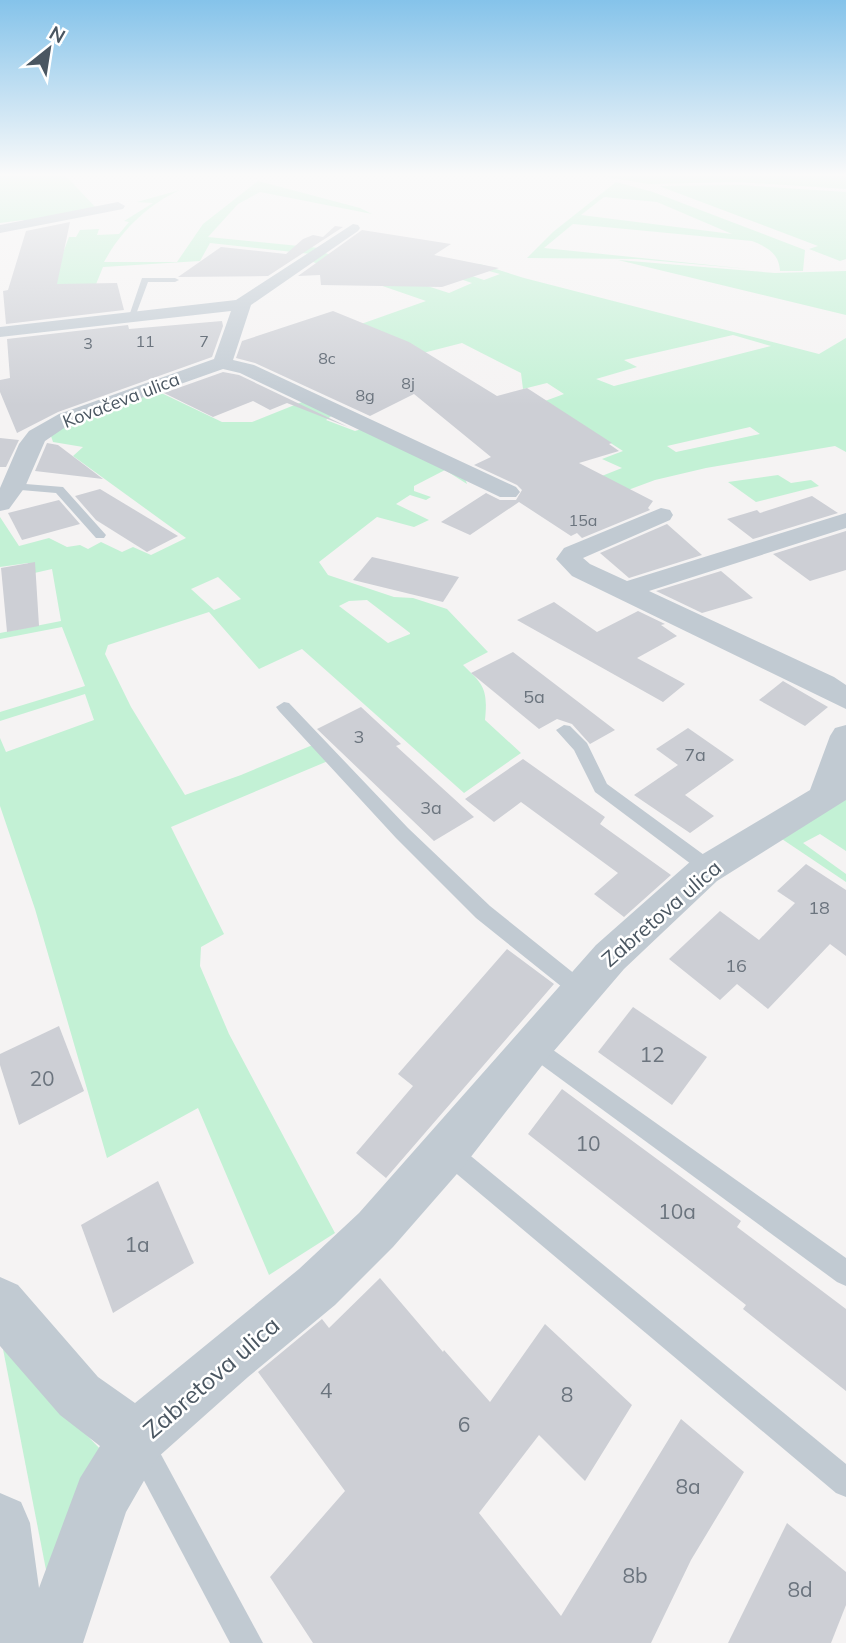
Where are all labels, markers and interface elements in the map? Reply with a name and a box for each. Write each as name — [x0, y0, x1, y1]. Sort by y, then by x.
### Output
north arrow — [14, 14, 84, 84]
text: N — [45, 20, 70, 48]
house number: 11 — [135, 331, 155, 351]
house number: 7 — [199, 331, 209, 351]
house number: 3 — [83, 333, 93, 353]
house number: 8c — [318, 348, 336, 368]
street label: Kovačeva ulica — [59, 367, 183, 433]
house number: 8j — [401, 373, 415, 393]
house number: 8g — [355, 385, 375, 405]
house number: 15a — [569, 510, 597, 530]
house number: 5a — [523, 685, 545, 708]
house number: 3 — [354, 725, 364, 748]
house number: 7a — [684, 743, 706, 766]
house number: 3a — [420, 796, 442, 819]
street label: Zabretova ulica — [596, 854, 726, 972]
house number: 18 — [808, 896, 830, 919]
house number: 16 — [725, 954, 747, 977]
house number: 12 — [639, 1041, 665, 1067]
house number: 20 — [29, 1065, 55, 1091]
house number: 10 — [575, 1130, 601, 1156]
house number: 10a — [658, 1198, 696, 1224]
house number: 1a — [124, 1231, 150, 1257]
street label: Zabretova ulica — [137, 1310, 285, 1444]
house number: 4 — [320, 1377, 333, 1403]
house number: 8 — [561, 1381, 573, 1407]
house number: 6 — [458, 1411, 470, 1437]
house number: 8a — [675, 1473, 701, 1499]
house number: 8b — [622, 1562, 648, 1588]
house number: 8d — [787, 1576, 813, 1602]

